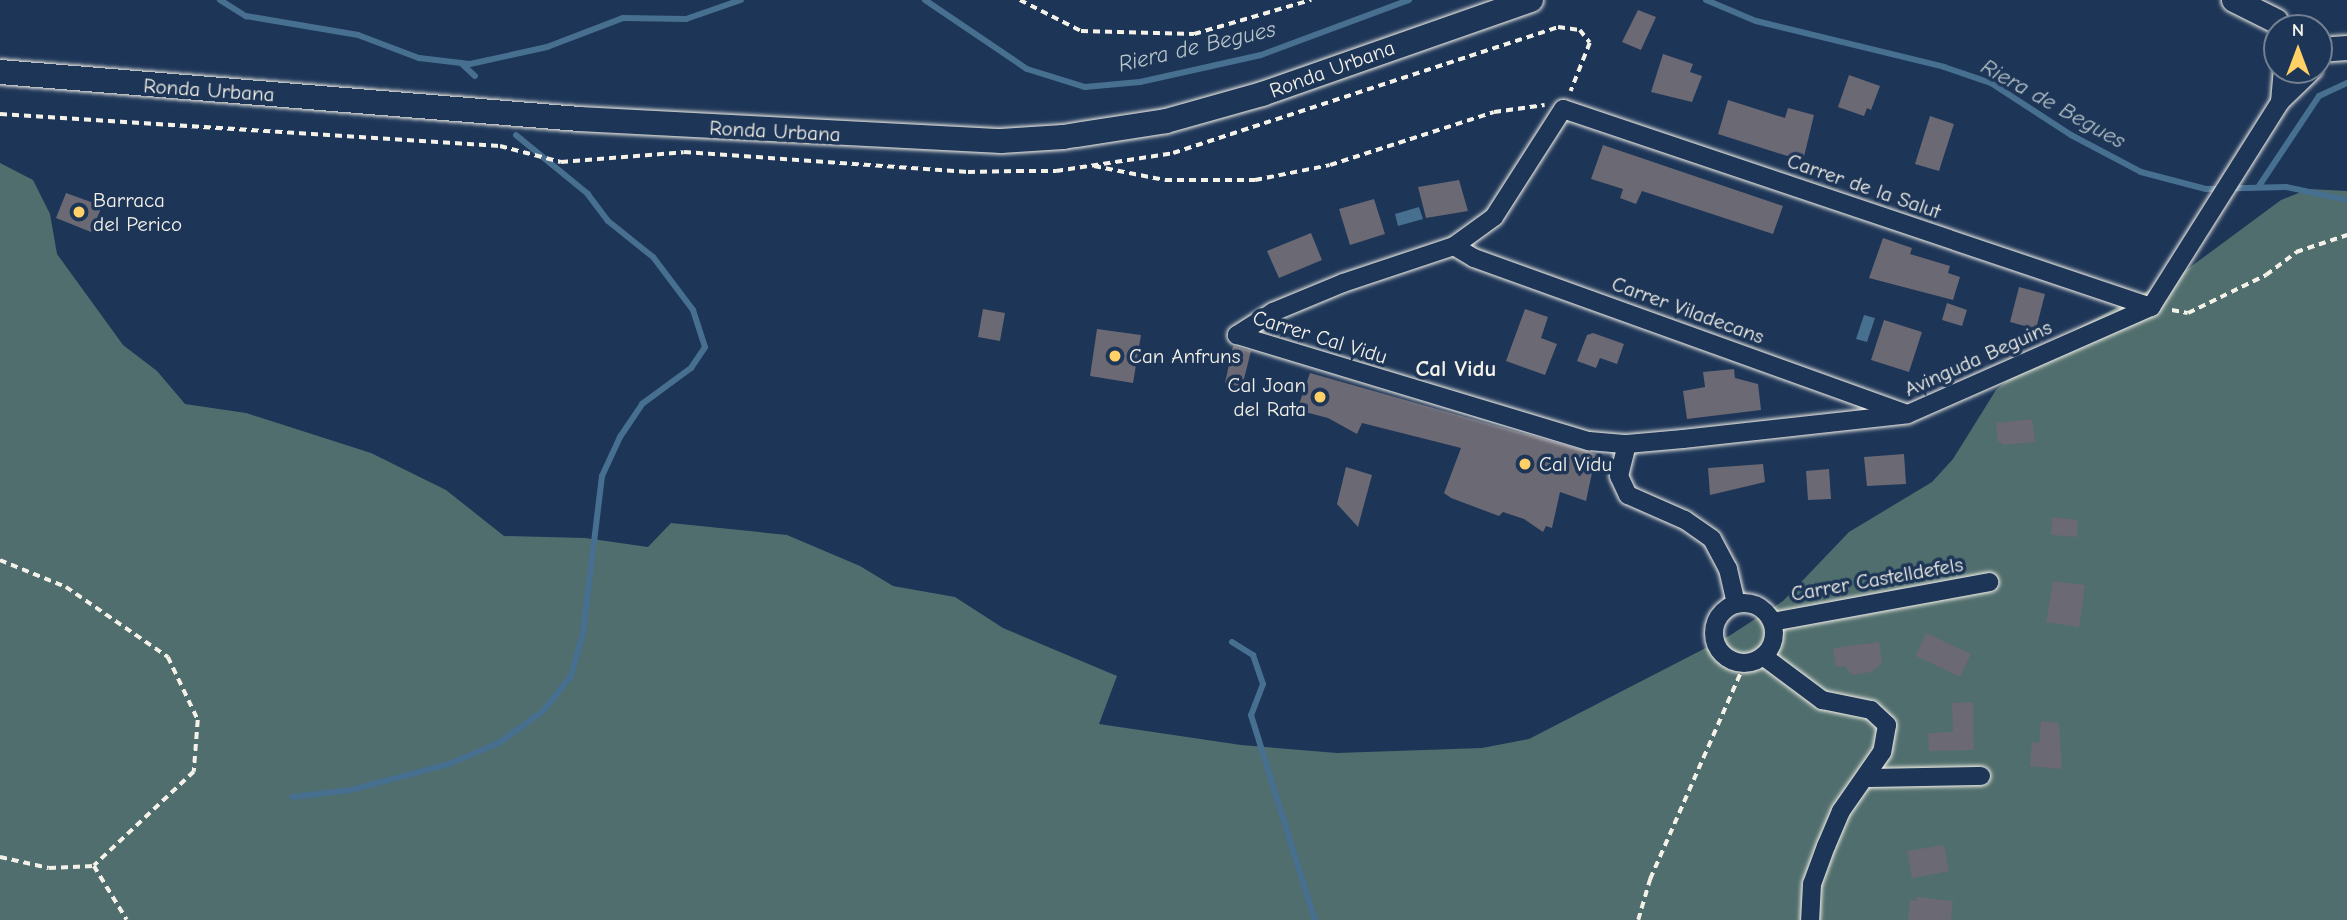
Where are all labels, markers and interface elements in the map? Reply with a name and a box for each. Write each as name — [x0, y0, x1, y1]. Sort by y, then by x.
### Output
north arrow — [2263, 14, 2333, 84]
water label: Riera de Begues — [1116, 15, 1278, 79]
text: N — [2292, 19, 2304, 41]
street label: Ronda Urbana — [1266, 35, 1398, 103]
water label: Riera de Begues — [1976, 53, 2130, 155]
street label: Ronda Urbana — [143, 73, 275, 107]
street label: Ronda Urbana — [709, 115, 841, 147]
street label: Carrer de la Salut — [1784, 148, 1944, 224]
place label: Barraca del Perico — [93, 187, 182, 237]
marker: Barraca del Perico — [71, 204, 87, 220]
street label: Carrer Viladecans — [1608, 271, 1768, 349]
street label: Carrer Cal Vidu — [1250, 305, 1390, 369]
street label: Avinguda Beguins — [1900, 314, 2056, 402]
place label: Can Anfruns — [1129, 343, 1240, 369]
marker: Can Anfruns — [1107, 348, 1123, 364]
district label: Cal Vidu — [1415, 355, 1497, 383]
place label: Cal Joan del Rata — [1228, 372, 1306, 422]
marker: Cal Joan del Rata — [1312, 389, 1328, 405]
place label: Cal Vidu — [1539, 451, 1612, 477]
marker: Cal Vidu — [1517, 456, 1533, 472]
street label: Carrer Castelldefels — [1789, 551, 1965, 607]

